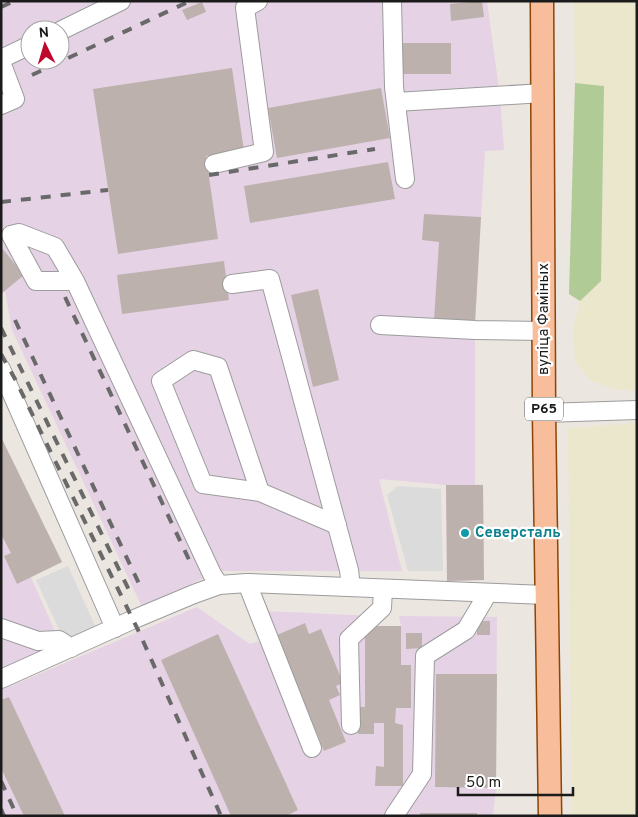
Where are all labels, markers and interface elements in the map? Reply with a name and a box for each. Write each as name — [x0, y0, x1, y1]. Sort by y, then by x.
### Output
north arrow — [20, 20, 70, 70]
text: N — [38, 25, 50, 42]
street label: вуліца Фаміных — [535, 263, 554, 375]
road number: Р65 — [525, 398, 563, 420]
place label: Северсталь — [475, 524, 561, 543]
marker: Северсталь — [459, 527, 471, 539]
scale bar — [458, 764, 573, 796]
text: 50 m — [466, 774, 501, 793]

